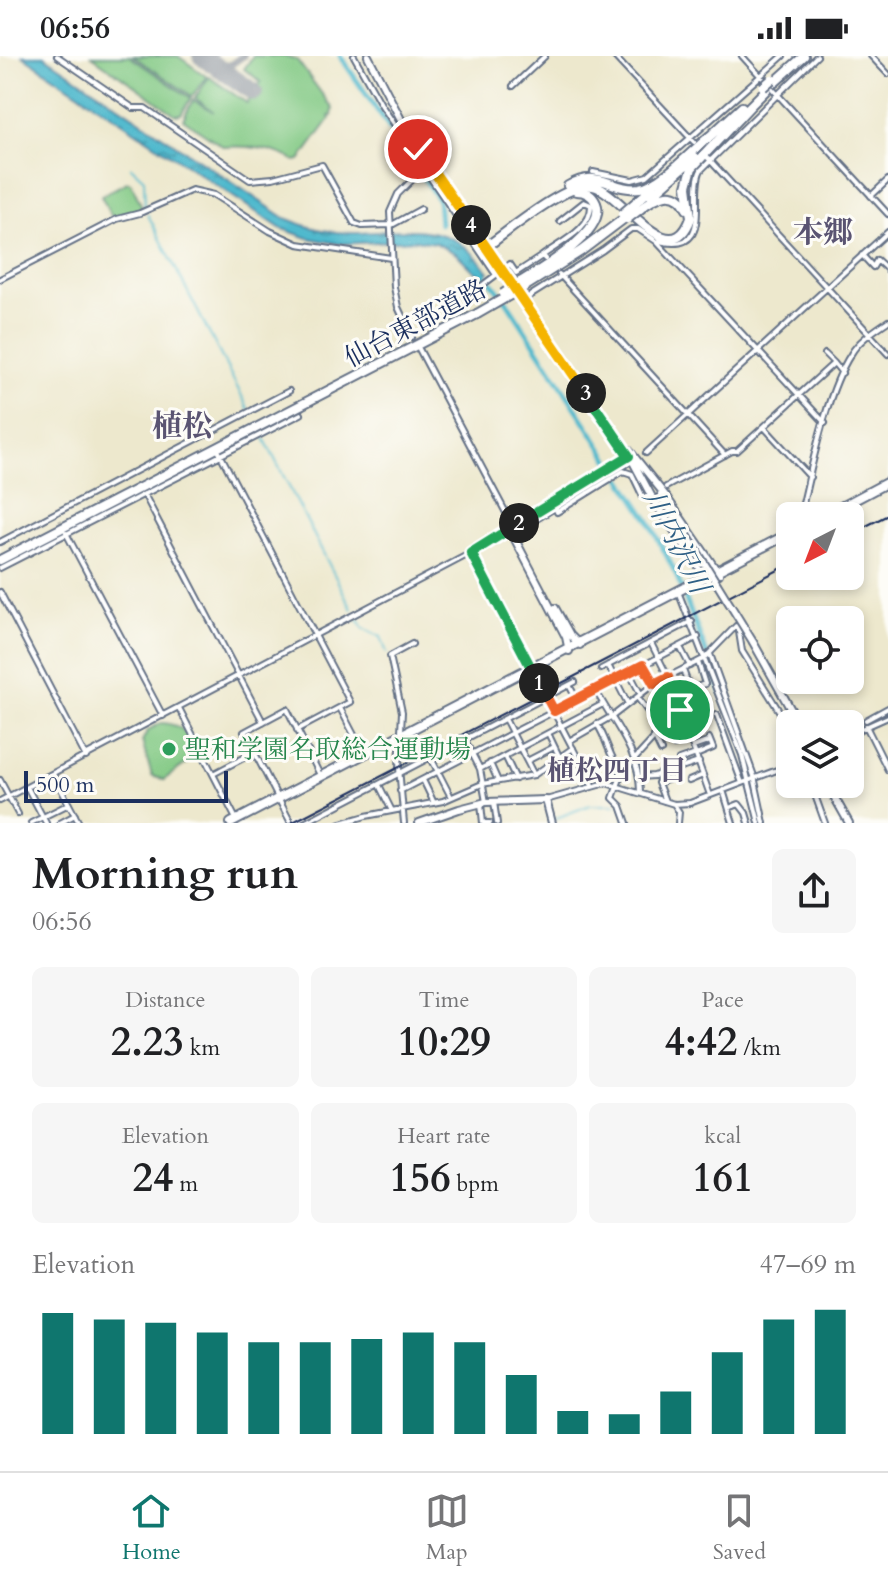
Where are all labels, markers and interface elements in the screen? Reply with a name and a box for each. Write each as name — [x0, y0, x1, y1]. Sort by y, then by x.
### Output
text: 06:56 — [40, 8, 110, 49]
pin — [384, 115, 452, 183]
icon: check — [396, 127, 440, 171]
pin: 4 — [451, 205, 491, 245]
text: 4 — [465, 210, 477, 240]
district label: 本郷 — [793, 212, 853, 253]
street label: 仙台東部道路 — [338, 271, 492, 376]
pin: 3 — [566, 373, 606, 413]
text: 3 — [580, 378, 592, 408]
district label: 植松 — [152, 406, 212, 447]
water label: 川内沢川 — [634, 483, 720, 603]
north arrow — [776, 502, 864, 590]
map controls — [776, 502, 864, 798]
pin: 2 — [499, 503, 539, 543]
text: 2 — [513, 508, 525, 538]
button: locate — [776, 606, 864, 694]
pin: 1 — [519, 663, 559, 703]
text: 1 — [533, 668, 545, 698]
pin — [646, 676, 714, 744]
icon: arrive — [658, 688, 702, 732]
button: layers — [776, 710, 864, 798]
place label: 聖和学園名取総合運動場 — [185, 732, 471, 767]
marker: 聖和学園名取総合運動場 — [160, 740, 178, 758]
district label: 植松四丁目 — [547, 752, 687, 790]
scale bar — [24, 767, 228, 803]
text: 500 m — [36, 770, 94, 800]
text: Morning run — [32, 844, 298, 904]
button: share — [772, 849, 856, 933]
text: 06:56 — [32, 904, 92, 939]
text: Distance — [125, 985, 206, 1015]
text: Time — [419, 985, 469, 1015]
text: Pace — [701, 985, 744, 1015]
text: 2.23 — [111, 1015, 184, 1070]
text: 10:29 — [397, 1015, 491, 1070]
text: 4:42 — [664, 1015, 737, 1070]
text: km — [184, 1033, 220, 1063]
text: /km — [737, 1033, 781, 1063]
text: Elevation — [122, 1121, 209, 1151]
text: Heart rate — [397, 1121, 491, 1151]
text: kcal — [704, 1121, 741, 1151]
text: 24 — [133, 1151, 174, 1206]
text: 156 — [389, 1151, 451, 1206]
text: 161 — [692, 1151, 753, 1206]
text: m — [174, 1169, 198, 1199]
text: bpm — [451, 1169, 499, 1199]
text: Elevation — [32, 1247, 135, 1282]
text: 47–69 m — [759, 1247, 856, 1282]
tab: Home — [122, 1489, 181, 1567]
tab: Map — [425, 1489, 469, 1567]
tab: Saved — [713, 1489, 766, 1567]

